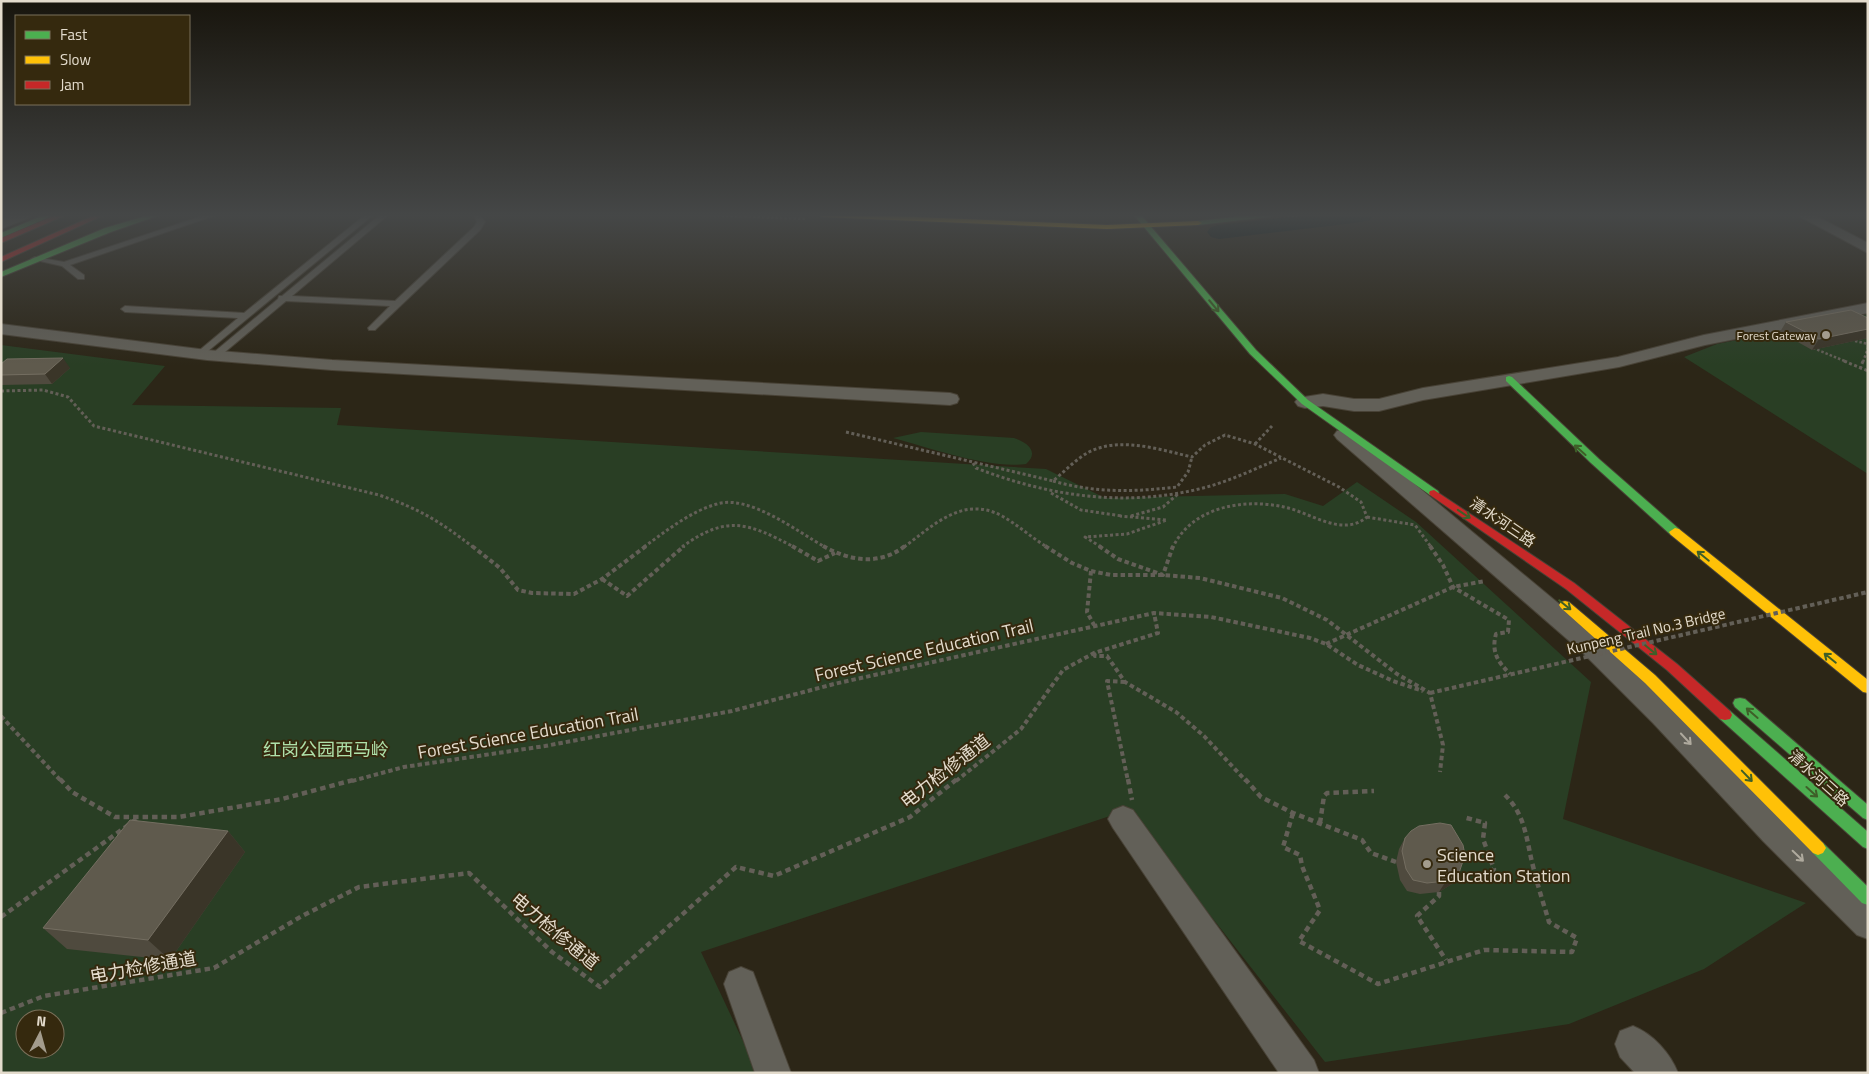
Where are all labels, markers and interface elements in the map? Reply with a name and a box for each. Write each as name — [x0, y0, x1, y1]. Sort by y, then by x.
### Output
legend — [15, 15, 190, 105]
text: Fast — [60, 23, 88, 46]
text: Slow — [60, 48, 91, 71]
text: Jam — [60, 73, 84, 96]
one-way arrow — [1208, 299, 1219, 312]
place label: Forest Gateway — [1737, 326, 1816, 345]
marker: Forest Gateway — [1820, 329, 1832, 341]
one-way arrow — [1574, 444, 1587, 455]
street label: 清水河三路 — [1465, 491, 1541, 553]
one-way arrow — [1456, 509, 1470, 519]
one-way arrow — [1697, 551, 1710, 562]
one-way arrow — [1558, 600, 1571, 611]
street label: Kunpeng Trail No.3 Bridge — [1564, 602, 1728, 660]
street label: Forest Science Education Trail — [812, 612, 1036, 688]
one-way arrow — [1645, 645, 1658, 656]
one-way arrow — [1824, 652, 1837, 663]
street label: Forest Science Education Trail — [415, 700, 641, 766]
one-way arrow — [1745, 707, 1758, 719]
street label: 电力检修通道 — [894, 727, 996, 815]
one-way arrow — [1680, 733, 1692, 745]
park label: 红岗公园西马岭 — [263, 736, 389, 763]
street label: 清水河三路 — [1783, 744, 1855, 812]
one-way arrow — [1741, 770, 1753, 783]
one-way arrow — [1806, 787, 1819, 798]
place label: Science Education Station — [1437, 841, 1571, 889]
one-way arrow — [1792, 850, 1805, 862]
marker: Science Education Station — [1421, 858, 1433, 870]
street label: 电力检修通道 — [505, 886, 605, 976]
street label: 电力检修通道 — [87, 944, 199, 990]
north arrow — [15, 1009, 65, 1059]
text: N — [35, 1010, 47, 1032]

